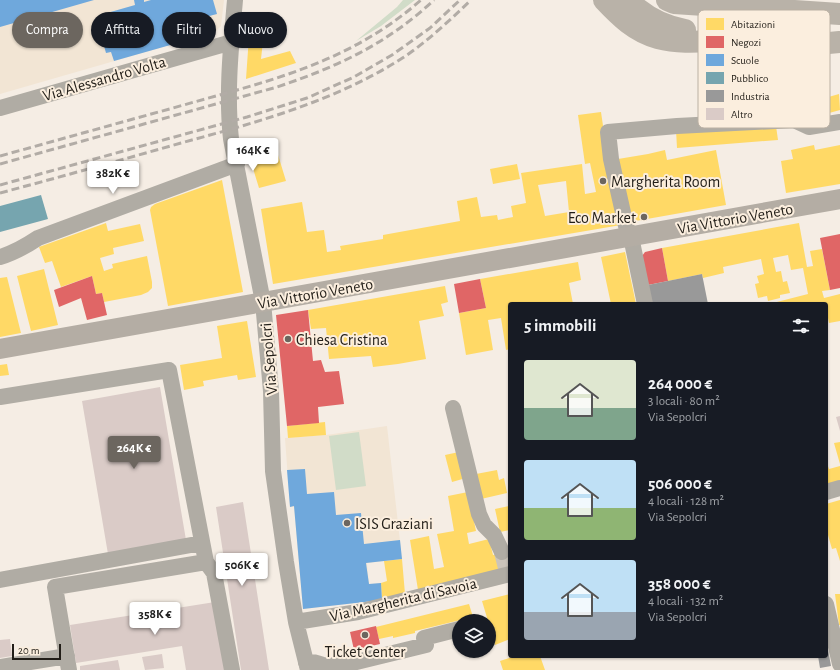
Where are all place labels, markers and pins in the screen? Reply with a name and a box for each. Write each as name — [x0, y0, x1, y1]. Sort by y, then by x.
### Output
pin: 164K € — [220, 138, 286, 172]
pin: 382K € — [80, 161, 146, 195]
place label: Margherita Room — [611, 174, 720, 190]
marker: Margherita Room — [598, 176, 608, 186]
place label: Eco Market — [568, 210, 636, 226]
marker: Eco Market — [639, 212, 649, 222]
place label: Chiesa Cristina — [296, 332, 387, 348]
marker: Chiesa Cristina — [283, 334, 293, 344]
pin: 264K € — [101, 436, 167, 470]
place label: ISIS Graziani — [355, 516, 433, 532]
marker: ISIS Graziani — [342, 518, 352, 528]
pin: 506K € — [209, 553, 275, 587]
pin: 358K € — [122, 602, 188, 636]
marker: Ticket Center — [360, 630, 370, 640]
place label: Ticket Center — [324, 644, 406, 660]

